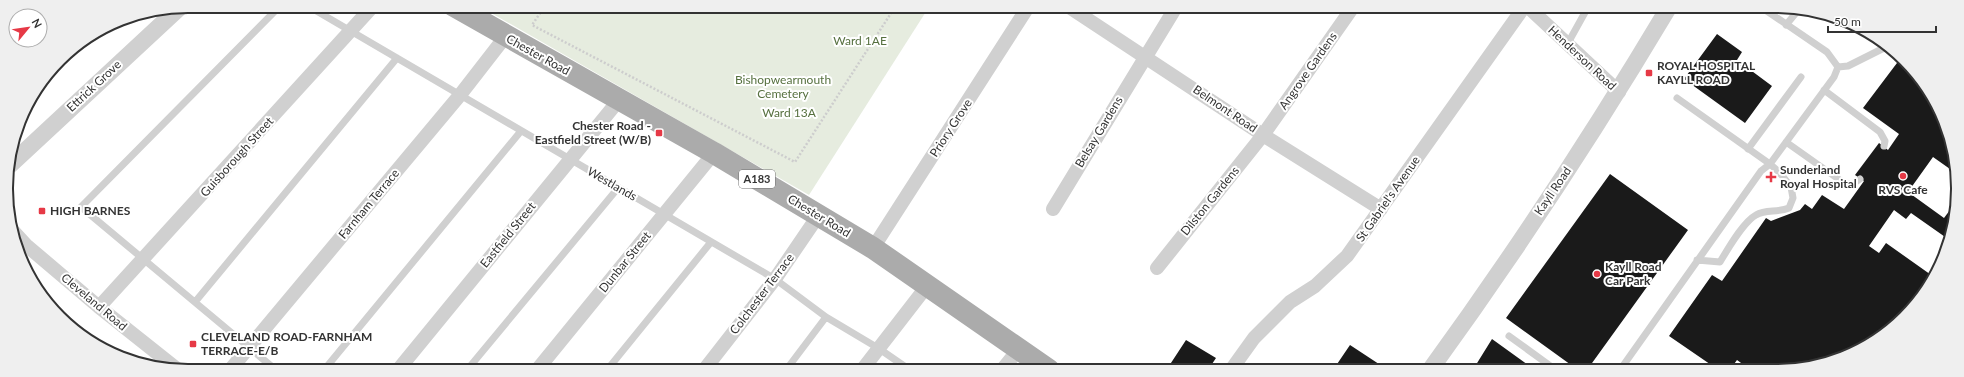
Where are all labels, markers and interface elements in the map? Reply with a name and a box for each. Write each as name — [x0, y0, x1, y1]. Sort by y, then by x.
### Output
north arrow — [8, 8, 48, 48]
scale bar — [1828, 8, 1936, 34]
text: 50 m — [1834, 14, 1861, 29]
text: N — [29, 16, 45, 30]
street label: Henderson Road — [1545, 22, 1620, 93]
street label: Angrove Gardens — [1275, 29, 1340, 112]
street label: Chester Road — [504, 31, 573, 78]
park label: Ward 1AE — [833, 33, 887, 48]
street label: Ettrick Grove — [63, 57, 124, 115]
place label: ROYAL HOSPITAL KAYLL ROAD — [1657, 58, 1756, 87]
marker: ROYAL HOSPITAL KAYLL ROAD — [1644, 68, 1654, 78]
park label: Bishopwearmouth Cemetery — [735, 72, 831, 101]
street label: Belmont Road — [1190, 82, 1260, 136]
street label: Belsay Gardens — [1071, 93, 1126, 170]
street label: Priory Grove — [926, 96, 975, 160]
park label: Ward 13A — [762, 105, 817, 120]
street label: Guisborough Street — [197, 113, 277, 200]
place label: Chester Road - Eastfield Street (W/B) — [535, 118, 651, 147]
marker: Chester Road - Eastfield Street (W/B) — [654, 128, 664, 138]
street label: St Gabriel's Avenue — [1352, 153, 1423, 245]
place label: Sunderland Royal Hospital — [1780, 162, 1857, 191]
street label: Westlands — [585, 163, 640, 204]
street label: Dilston Gardens — [1177, 163, 1242, 238]
street label: Kayll Road — [1531, 164, 1574, 218]
street label: Farnham Terrace — [335, 166, 402, 242]
road number: A183 — [739, 170, 775, 188]
marker: Sunderland Royal Hospital — [1765, 171, 1777, 183]
marker: RVS Cafe — [1898, 171, 1908, 181]
place label: RVS Cafe — [1878, 182, 1928, 197]
street label: Chester Road — [785, 191, 853, 240]
street label: Eastfield Street — [477, 198, 539, 270]
place label: HIGH BARNES — [50, 203, 131, 218]
marker: HIGH BARNES — [37, 206, 47, 216]
street label: Dunbar Street — [596, 228, 654, 295]
street label: Colchester Terrace — [726, 250, 797, 337]
place label: Kayll Road Car Park — [1605, 259, 1662, 288]
marker: Kayll Road Car Park — [1592, 269, 1602, 279]
street label: Cleveland Road — [58, 270, 130, 334]
place label: CLEVELAND ROAD-FARNHAM TERRACE-E/B — [201, 329, 372, 358]
marker: CLEVELAND ROAD-FARNHAM TERRACE-E/B — [188, 339, 198, 349]

